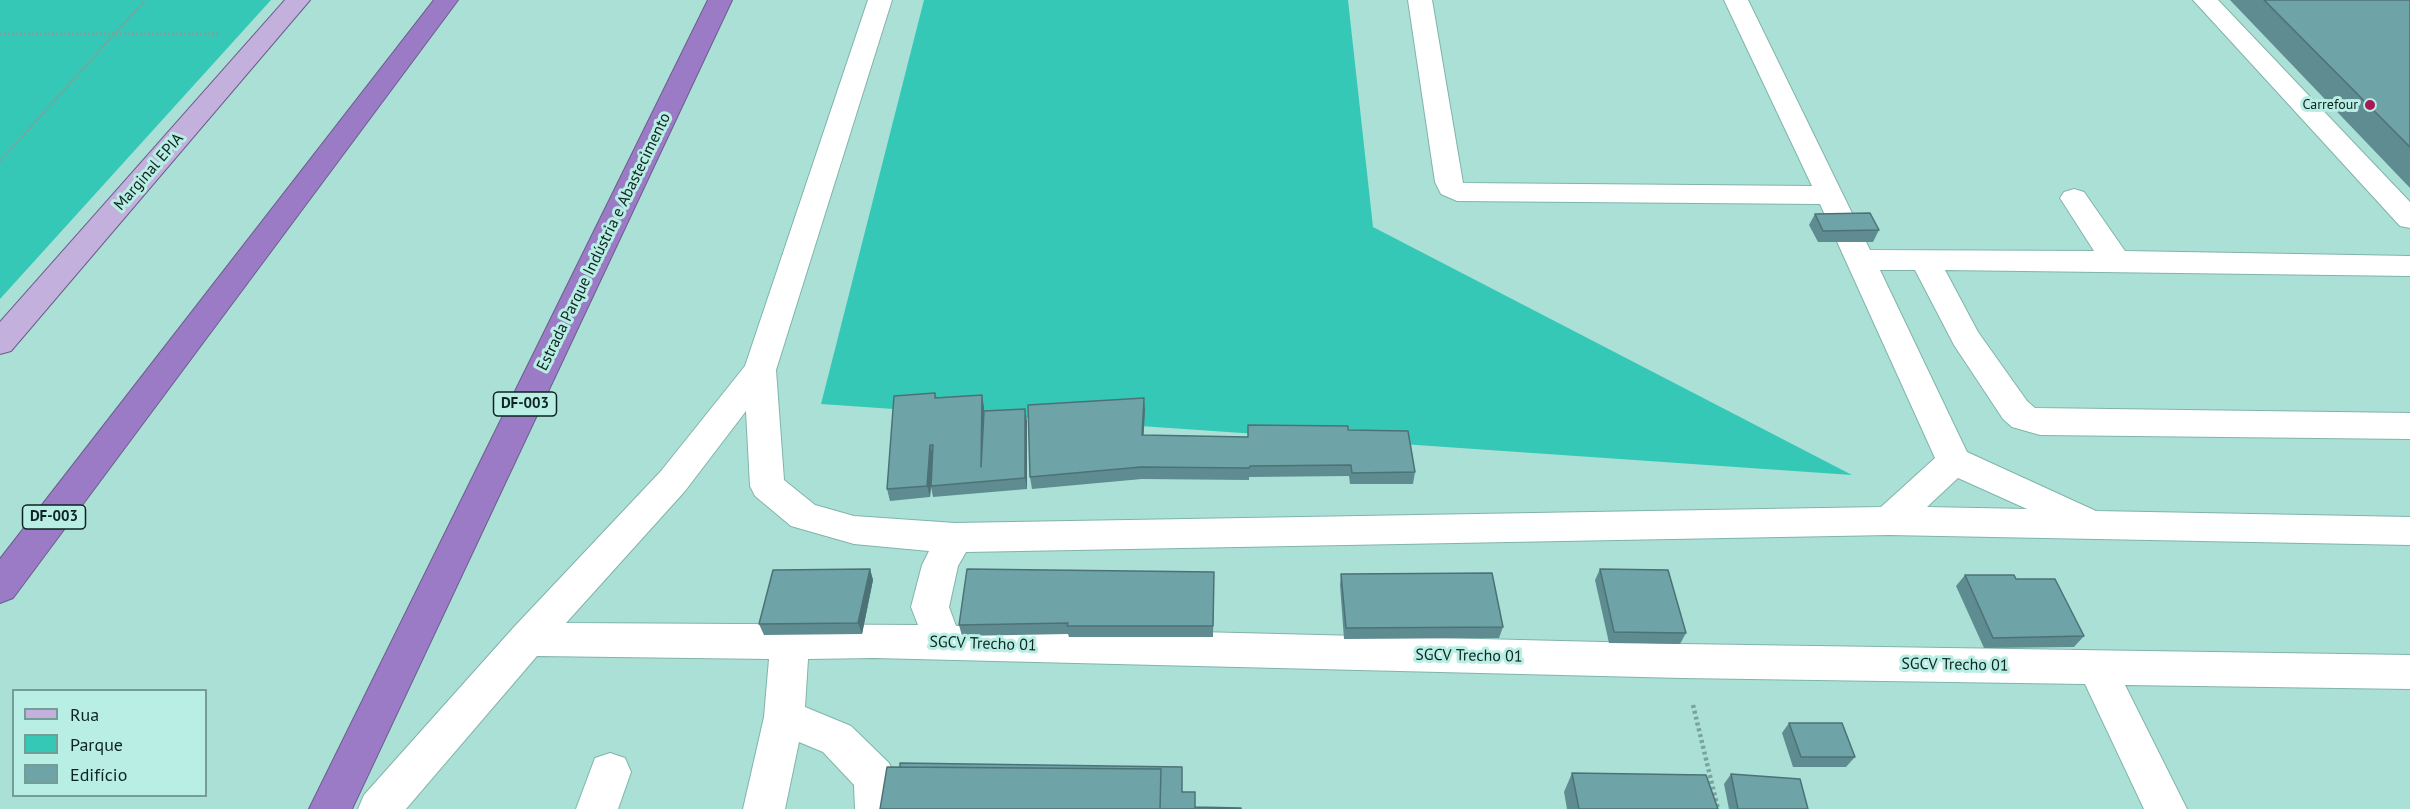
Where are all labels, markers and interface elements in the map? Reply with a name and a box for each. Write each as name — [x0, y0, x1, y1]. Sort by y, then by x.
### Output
place label: Carrefour — [2303, 97, 2358, 113]
marker: Carrefour — [2363, 98, 2377, 112]
street label: Estrada Parque Indústria e Abastecimento — [533, 110, 675, 374]
street label: Marginal EPIA — [110, 129, 188, 215]
road number: DF-003 — [494, 392, 556, 416]
road number: DF-003 — [22, 505, 86, 529]
street label: SGCV Trecho 01 — [929, 633, 1037, 655]
street label: SGCV Trecho 01 — [1415, 645, 1523, 667]
street label: SGCV Trecho 01 — [1901, 654, 2009, 676]
legend — [12, 689, 207, 797]
text: Rua — [70, 703, 99, 726]
text: Parque — [70, 733, 123, 756]
text: Edifício — [70, 763, 127, 786]

